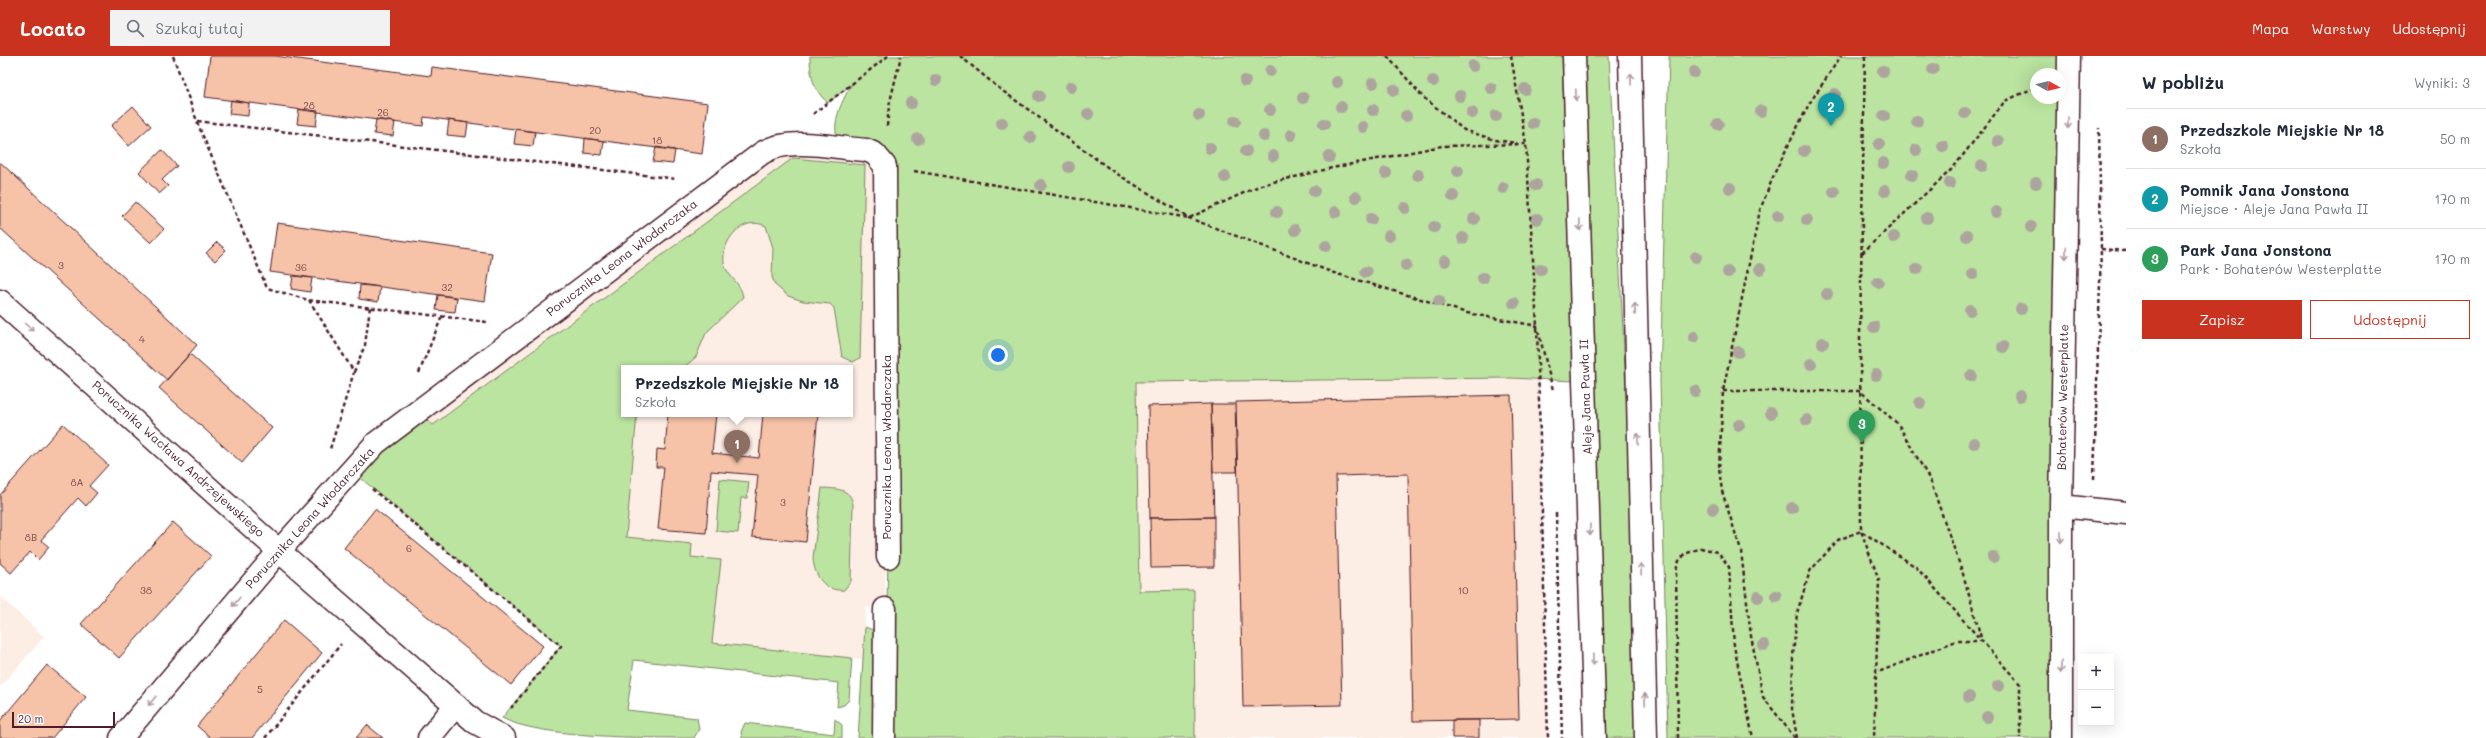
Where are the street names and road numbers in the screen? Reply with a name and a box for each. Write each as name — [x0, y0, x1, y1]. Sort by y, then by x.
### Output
street label: Porucznika Leona Włodarczaka — [543, 195, 700, 319]
street label: Bohaterów Westerplatte — [2053, 324, 2071, 470]
street label: Aleje Jana Pawła II — [1575, 339, 1595, 455]
street label: Porucznika Leona Włodarczaka — [878, 354, 894, 540]
street label: Porucznika Wacława Andrzejewskiego — [89, 377, 268, 540]
street label: Porucznika Leona Włodarczaka — [241, 443, 377, 591]

